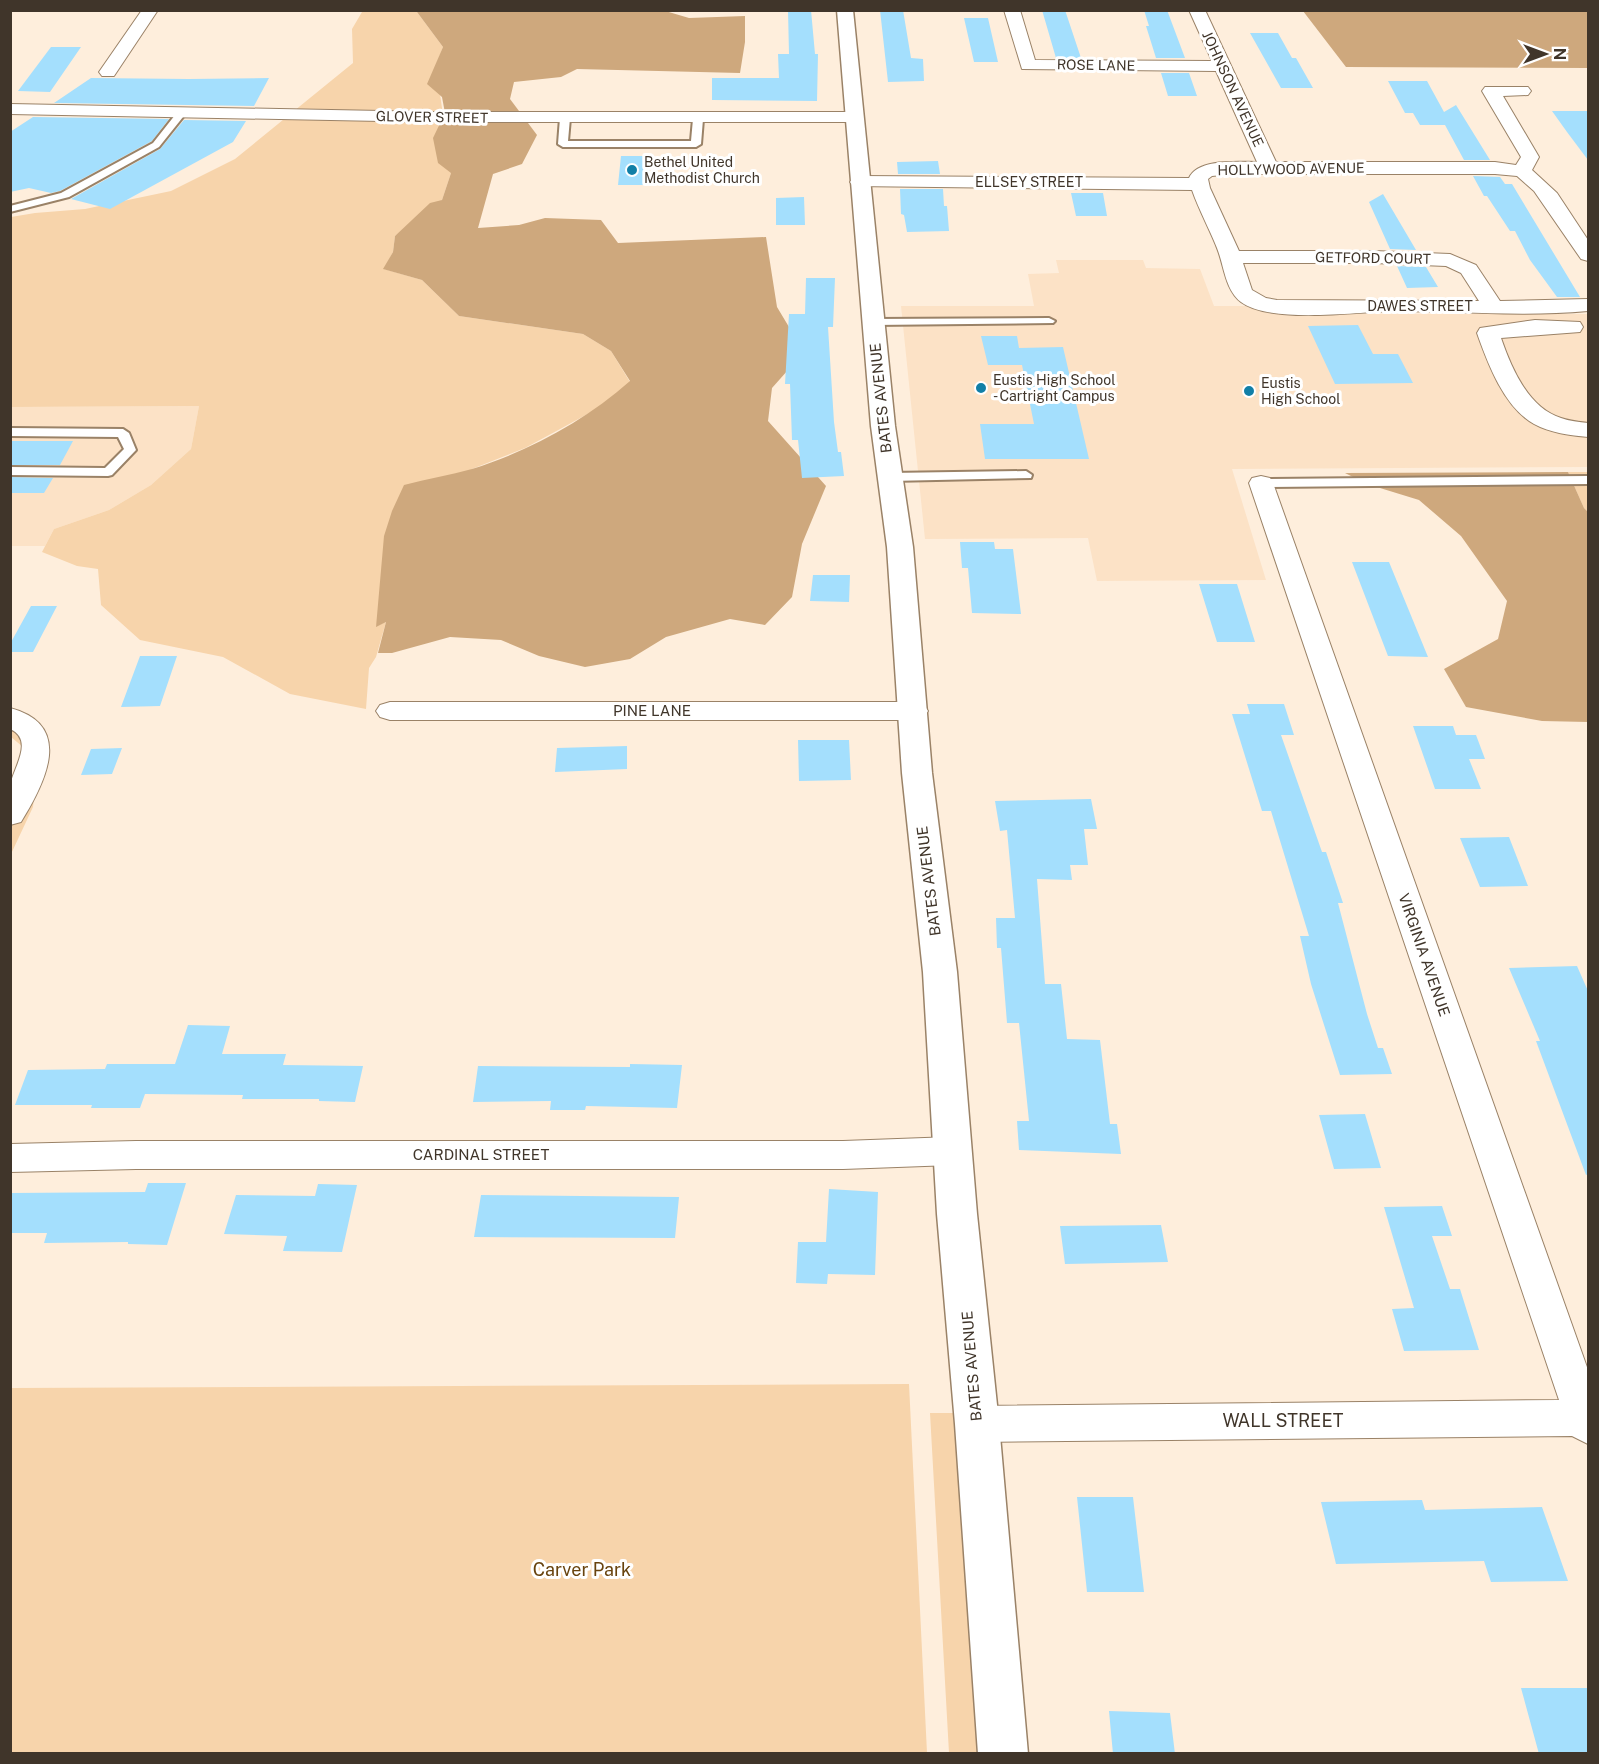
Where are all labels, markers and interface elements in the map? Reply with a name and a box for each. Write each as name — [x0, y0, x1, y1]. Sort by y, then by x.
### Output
north arrow — [1515, 24, 1575, 84]
street label: JOHNSON AVENUE — [1199, 29, 1267, 149]
text: N — [1550, 48, 1569, 60]
street label: ROSE LANE — [1057, 56, 1135, 74]
street label: GLOVER STREET — [376, 108, 488, 126]
place label: Bethel United Methodist Church — [644, 154, 760, 186]
street label: HOLLYWOOD AVENUE — [1217, 160, 1365, 178]
marker: Bethel United Methodist Church — [625, 163, 639, 177]
street label: ELLSEY STREET — [975, 174, 1083, 190]
street label: GETFORD COURT — [1315, 249, 1431, 267]
street label: DAWES STREET — [1367, 298, 1473, 314]
street label: BATES AVENUE — [866, 342, 895, 454]
place label: Eustis High School - Cartright Campus — [993, 372, 1115, 404]
place label: Eustis High School — [1261, 375, 1340, 407]
marker: Eustis High School - Cartright Campus — [974, 381, 988, 395]
marker: Eustis High School — [1242, 384, 1256, 398]
street label: PINE LANE — [613, 702, 691, 719]
street label: BATES AVENUE — [913, 825, 944, 937]
street label: VIRGINIA AVENUE — [1395, 891, 1453, 1019]
street label: CARDINAL STREET — [413, 1146, 549, 1163]
street label: BATES AVENUE — [958, 1310, 985, 1422]
street label: WALL STREET — [1222, 1410, 1344, 1431]
park label: Carver Park — [533, 1559, 631, 1580]

